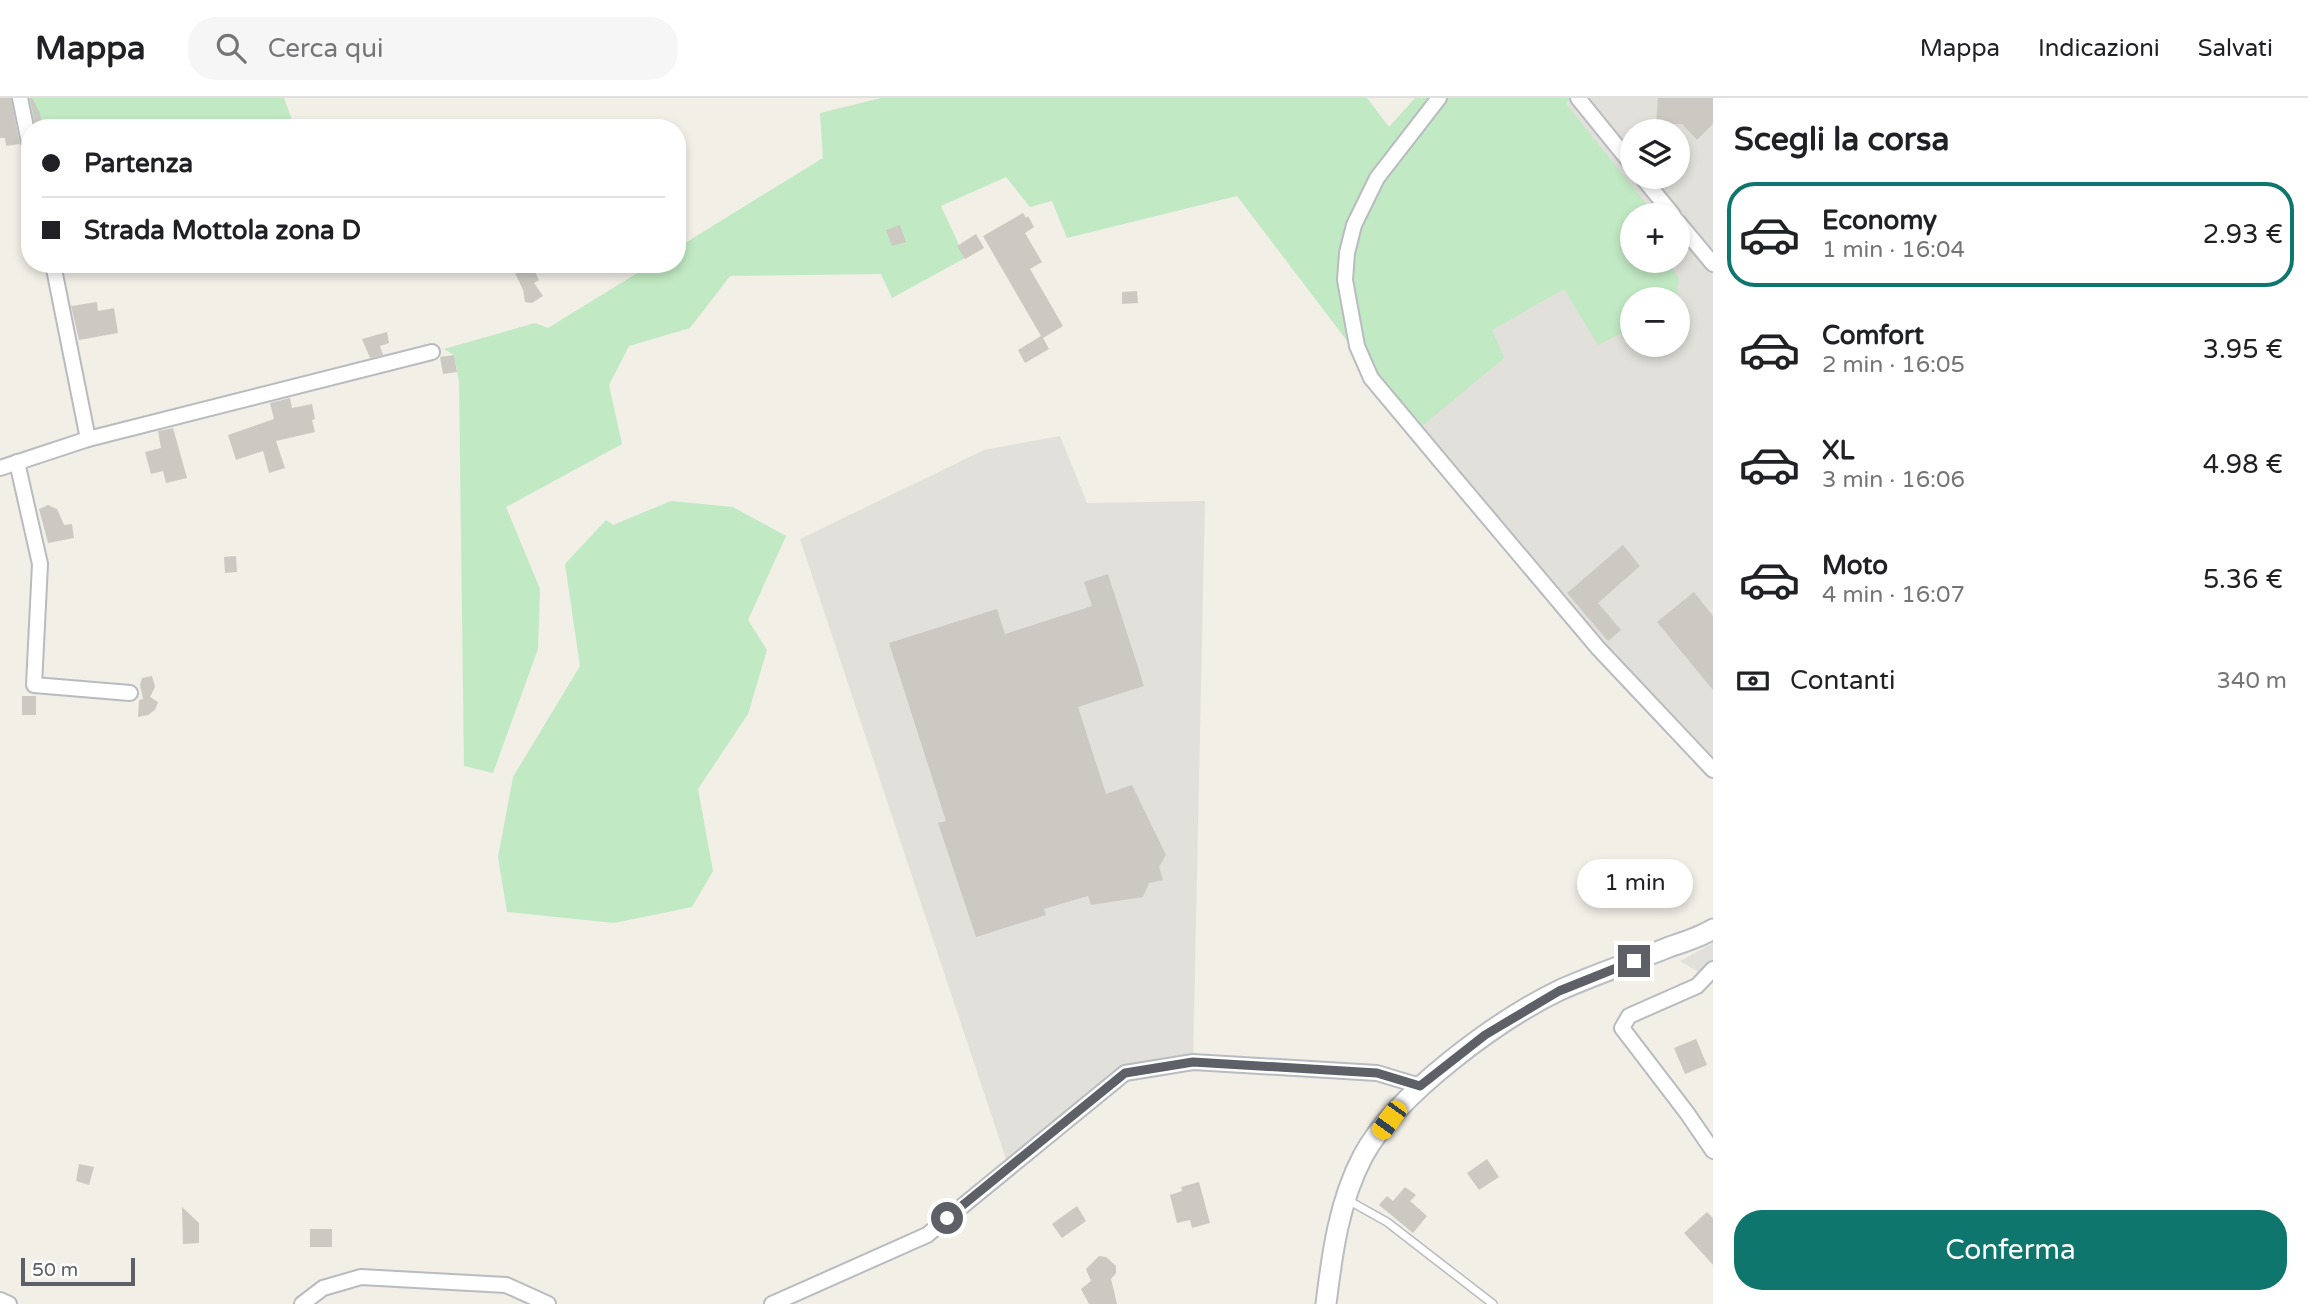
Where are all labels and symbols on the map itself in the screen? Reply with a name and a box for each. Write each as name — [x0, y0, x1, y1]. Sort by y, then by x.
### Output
callout: 1 min — [1576, 860, 1692, 908]
route end — [1618, 945, 1650, 977]
car — [1369, 1097, 1410, 1143]
route start — [931, 1202, 963, 1234]
scale bar — [21, 1255, 135, 1287]

